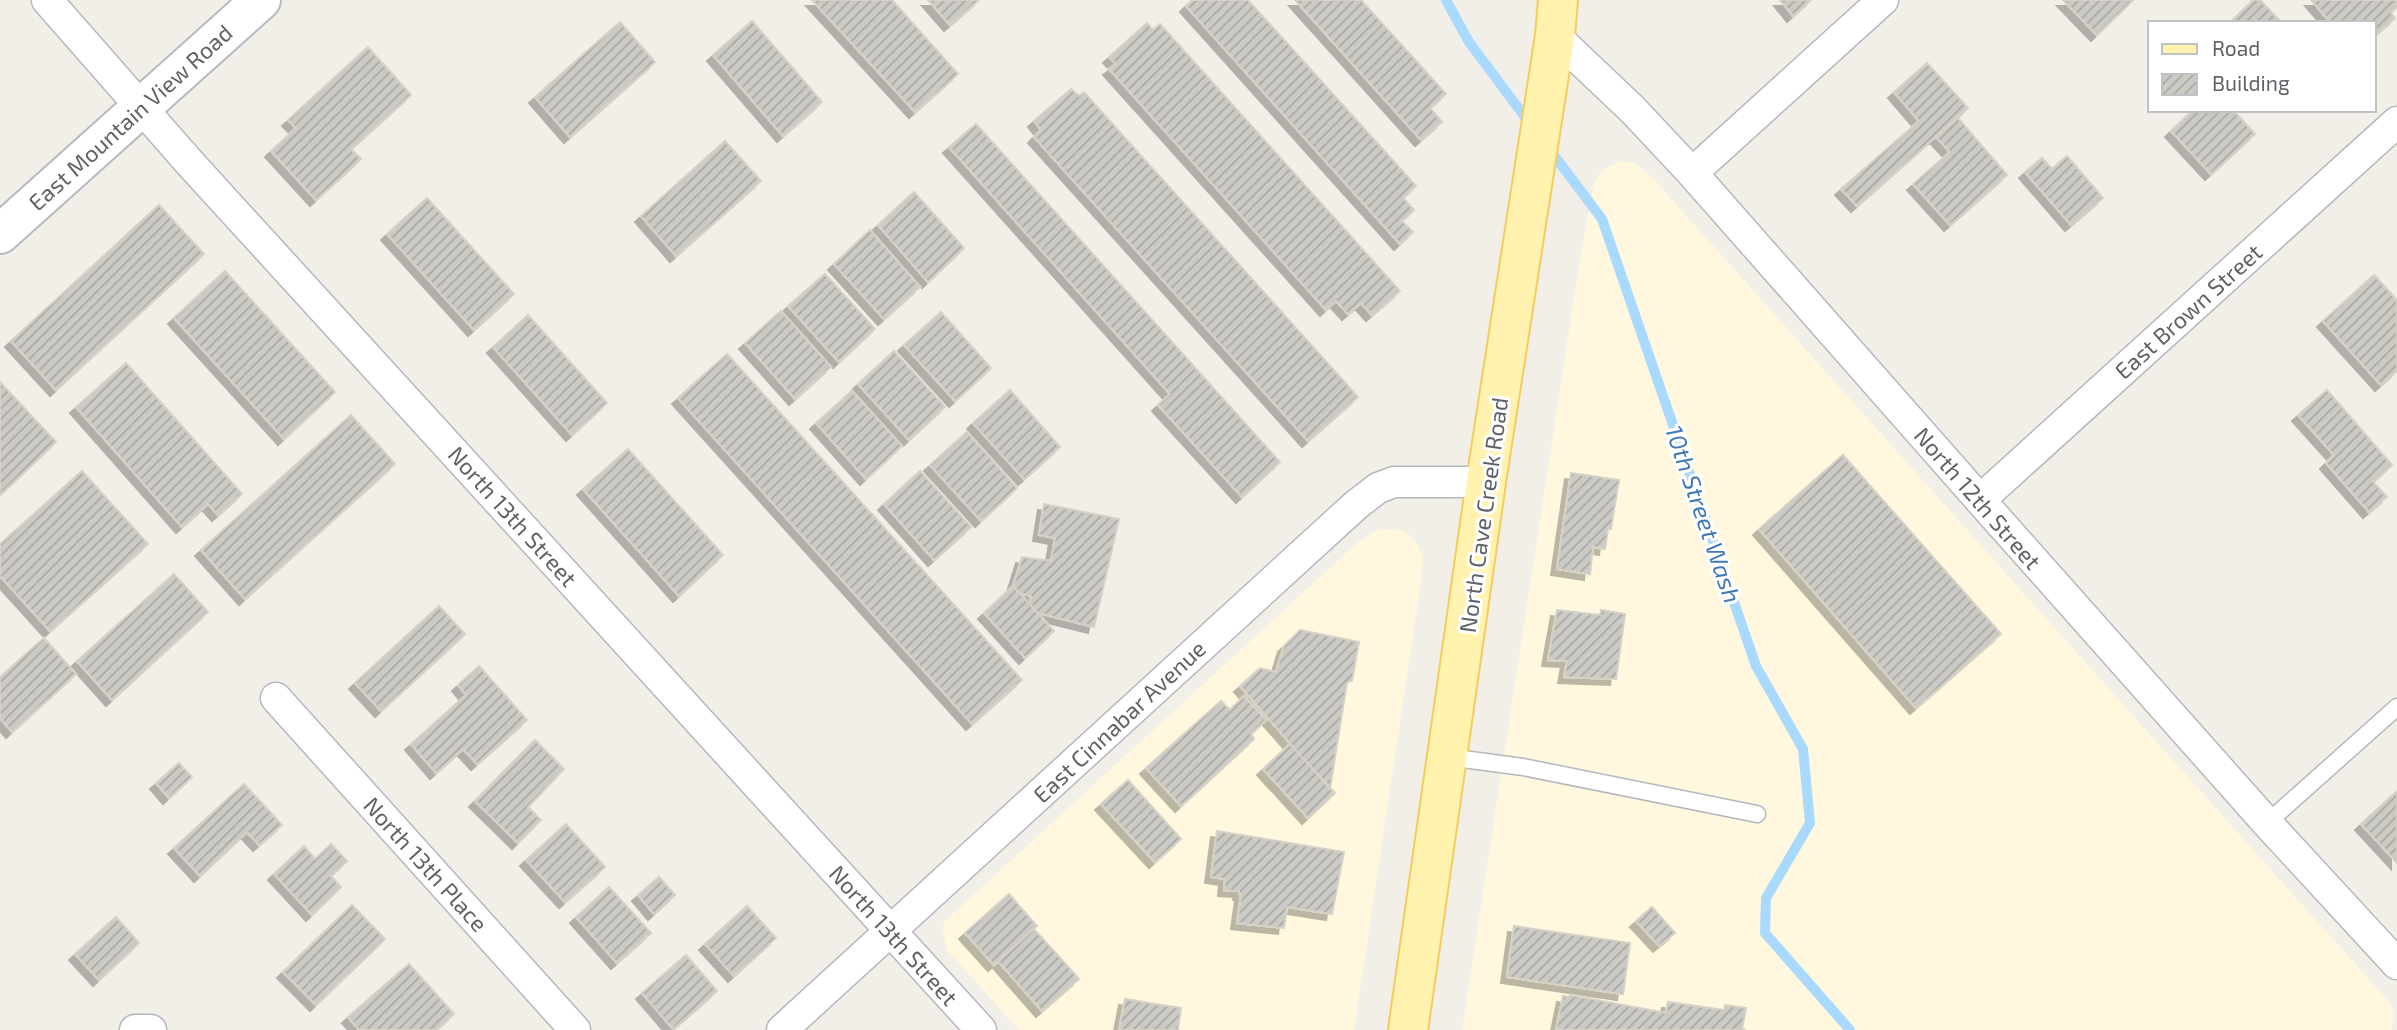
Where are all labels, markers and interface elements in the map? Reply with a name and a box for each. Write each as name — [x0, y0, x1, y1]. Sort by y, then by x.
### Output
street label: East Mountain View Road — [22, 18, 238, 216]
legend — [2148, 21, 2376, 112]
text: Road — [2212, 35, 2260, 60]
text: Building — [2212, 70, 2290, 95]
street label: East Brown Street — [2109, 237, 2268, 385]
street label: North Cave Creek Road — [1453, 396, 1513, 634]
water label: 10th Street Wash — [1660, 421, 1748, 607]
street label: North 12th Street — [1909, 421, 2047, 575]
street label: North 13th Street — [443, 440, 583, 592]
street label: East Cinnabar Avenue — [1027, 634, 1211, 808]
street label: North 13th Place — [358, 791, 494, 937]
street label: North 13th Street — [824, 859, 964, 1011]

